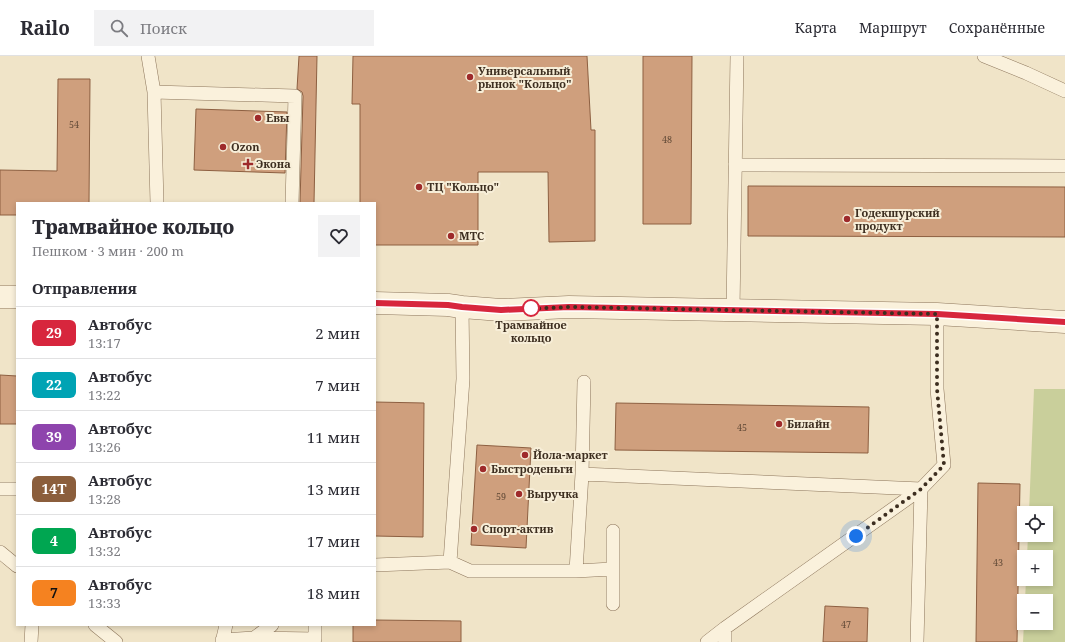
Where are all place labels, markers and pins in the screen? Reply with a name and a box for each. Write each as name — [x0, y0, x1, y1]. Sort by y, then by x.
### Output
place label: Универсальный рынок "Кольцо" — [478, 63, 572, 91]
marker: Универсальный рынок "Кольцо" — [465, 72, 475, 82]
place label: Евы — [266, 110, 290, 125]
marker: Евы — [253, 113, 263, 123]
place label: Ozon — [231, 139, 260, 154]
marker: Ozon — [218, 142, 228, 152]
place label: Экона — [256, 156, 291, 171]
marker: Экона — [243, 159, 253, 169]
place label: ТЦ "Кольцо" — [427, 179, 499, 194]
marker: ТЦ "Кольцо" — [414, 182, 424, 192]
place label: Годекшурский продукт — [855, 205, 940, 233]
marker: Годекшурский продукт — [842, 214, 852, 224]
place label: МТС — [459, 228, 484, 243]
marker: МТС — [446, 231, 456, 241]
marker: Трамвайное кольцо — [522, 299, 540, 317]
place label: Трамвайное кольцо — [495, 317, 567, 345]
place label: Билайн — [787, 416, 830, 431]
marker: Билайн — [774, 419, 784, 429]
place label: Йола-маркет — [533, 447, 608, 462]
marker: Йола-маркет — [520, 450, 530, 460]
place label: Быстроденьги — [491, 461, 574, 476]
marker: Быстроденьги — [478, 464, 488, 474]
place label: Выручка — [527, 486, 579, 501]
marker: Выручка — [514, 489, 524, 499]
place label: Спорт-актив — [482, 521, 554, 536]
marker: Спорт-актив — [469, 524, 479, 534]

